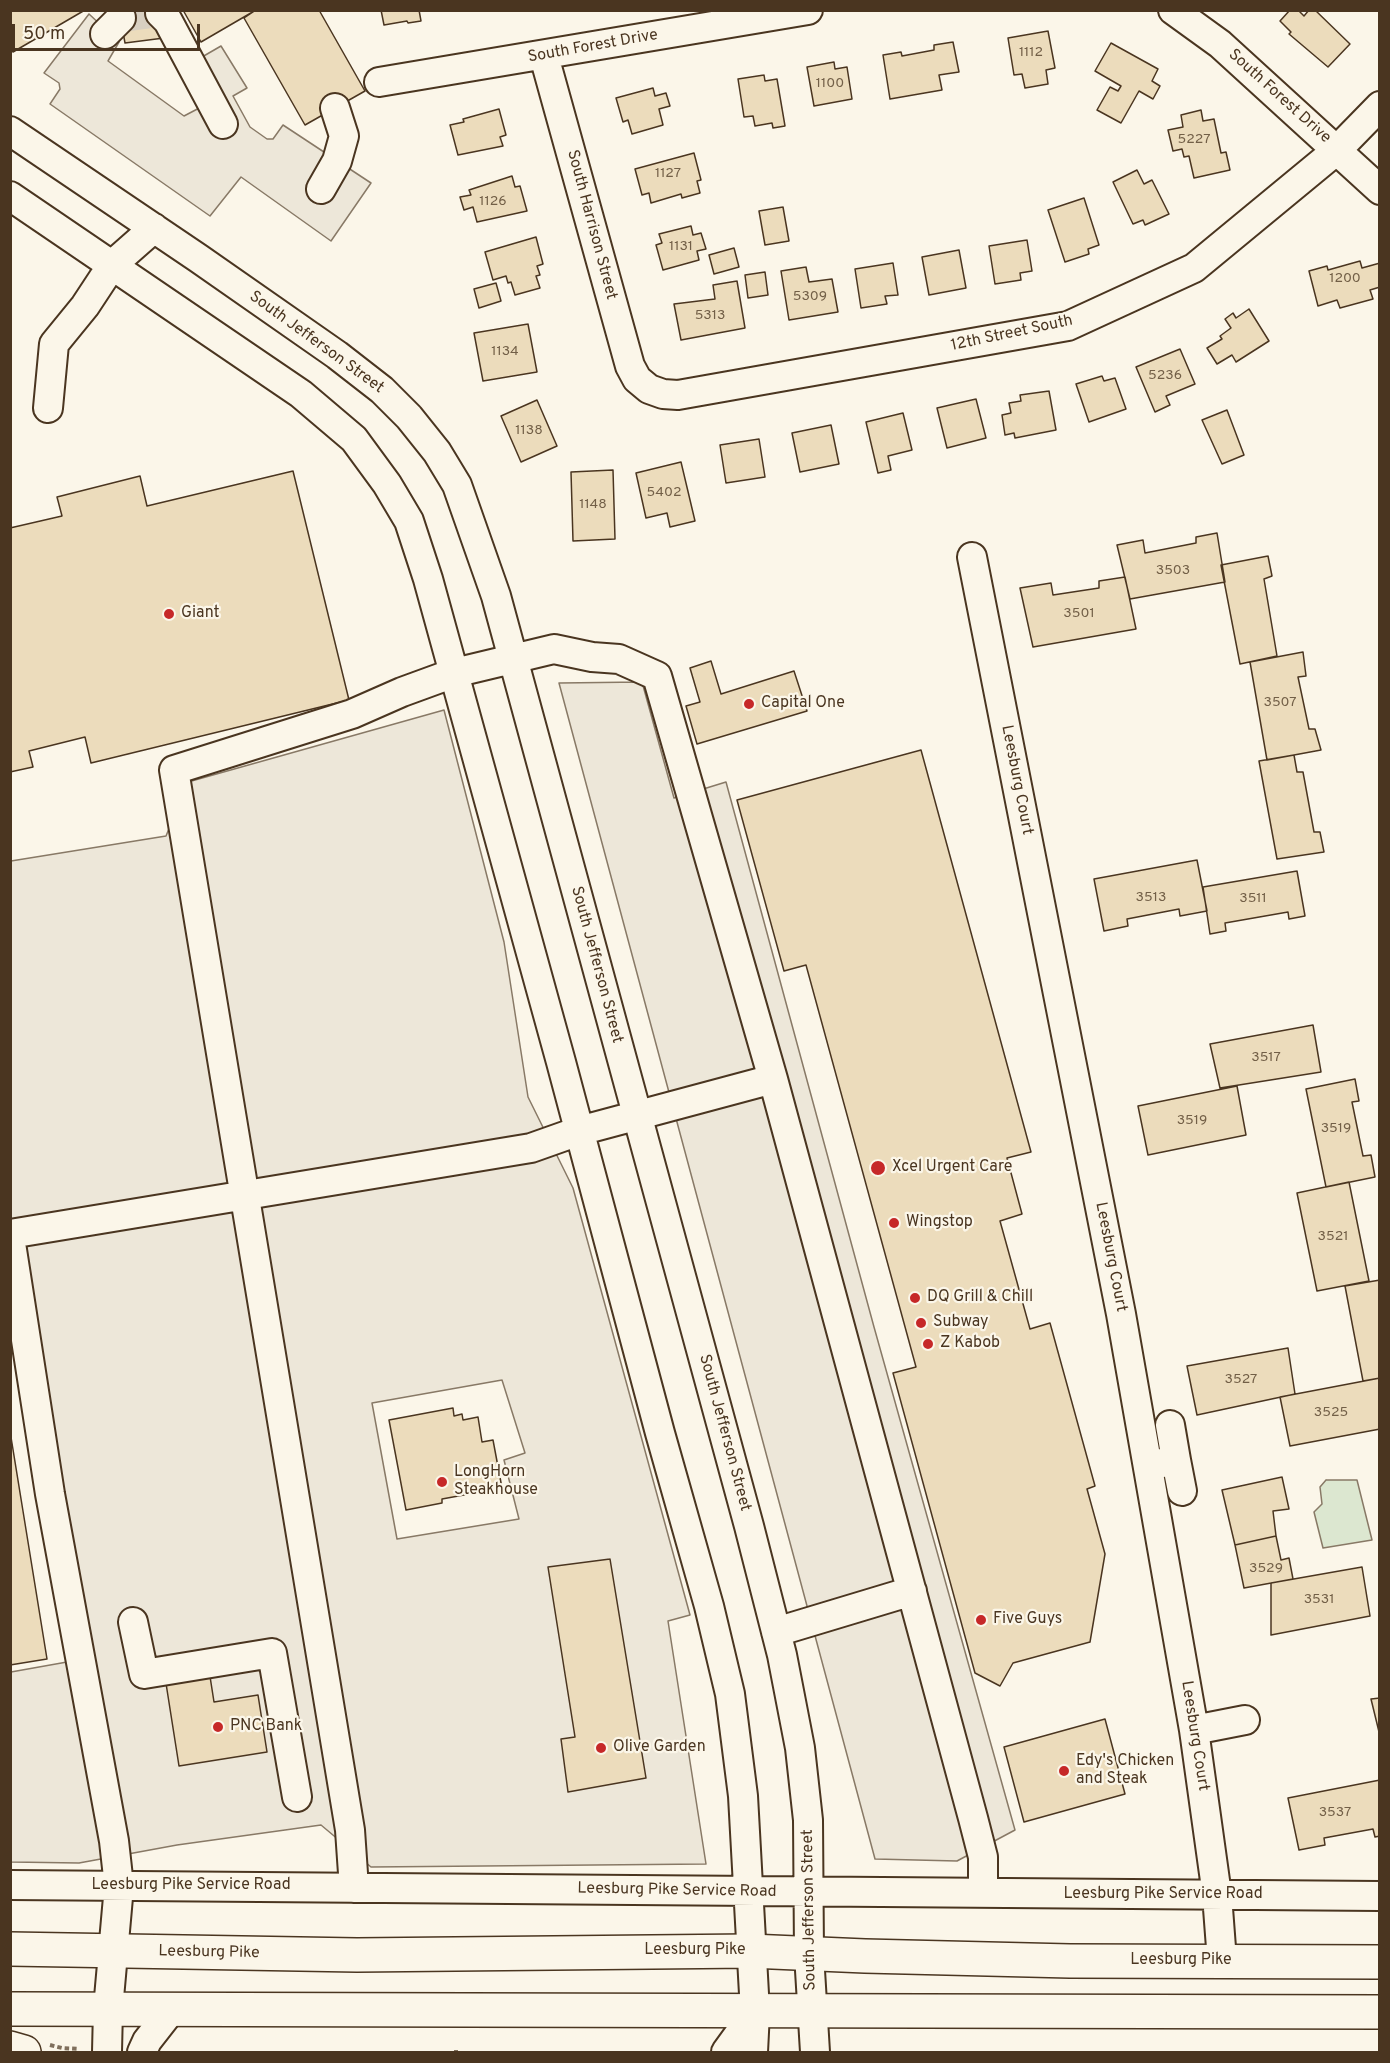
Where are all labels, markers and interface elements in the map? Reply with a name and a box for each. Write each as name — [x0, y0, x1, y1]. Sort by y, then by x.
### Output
scale bar — [15, 12, 202, 50]
text: 50 m — [23, 23, 65, 46]
street label: South Forest Drive — [527, 26, 659, 68]
house number: 1112 — [1019, 45, 1043, 61]
street label: South Forest Drive — [1224, 46, 1334, 148]
house number: 1100 — [816, 76, 844, 92]
house number: 5227 — [1178, 132, 1210, 148]
street label: South Harrison Street — [562, 148, 620, 302]
house number: 1127 — [655, 166, 681, 182]
house number: 1126 — [479, 194, 507, 210]
house number: 1131 — [669, 239, 693, 255]
house number: 1200 — [1329, 271, 1361, 287]
street label: South Jefferson Street — [245, 288, 387, 398]
house number: 5309 — [793, 289, 827, 305]
house number: 5313 — [695, 308, 725, 324]
street label: 12th Street South — [949, 312, 1075, 356]
house number: 1134 — [491, 344, 519, 360]
house number: 5236 — [1148, 368, 1182, 384]
house number: 1138 — [515, 423, 543, 439]
house number: 5402 — [646, 485, 682, 501]
house number: 1148 — [579, 497, 607, 513]
house number: 3503 — [1156, 563, 1190, 579]
place label: Giant — [181, 604, 220, 624]
house number: 3501 — [1063, 606, 1095, 622]
marker: Giant — [162, 607, 176, 621]
place label: Capital One — [761, 694, 845, 714]
house number: 3507 — [1264, 695, 1296, 711]
marker: Capital One — [742, 697, 756, 711]
street label: Leesburg Court — [996, 723, 1036, 837]
street label: South Jefferson Street — [566, 884, 626, 1046]
house number: 3513 — [1136, 890, 1166, 906]
house number: 3511 — [1239, 891, 1267, 907]
house number: 3517 — [1251, 1050, 1281, 1066]
house number: 3519 — [1177, 1113, 1207, 1129]
house number: 3519 — [1321, 1121, 1351, 1137]
place label: Xcel Urgent Care — [892, 1158, 1012, 1178]
marker: Xcel Urgent Care — [869, 1159, 887, 1177]
street label: Leesburg Court — [1090, 1200, 1130, 1314]
place label: Wingstop — [906, 1213, 973, 1233]
marker: Wingstop — [887, 1216, 901, 1230]
house number: 3521 — [1318, 1229, 1348, 1245]
place label: DQ Grill & Chill — [927, 1288, 1033, 1308]
marker: DQ Grill & Chill — [908, 1291, 922, 1305]
place label: Subway — [933, 1313, 989, 1333]
marker: Subway — [914, 1316, 928, 1330]
place label: Z Kabob — [940, 1334, 1000, 1354]
marker: Z Kabob — [921, 1337, 935, 1351]
street label: South Jefferson Street — [694, 1352, 754, 1514]
house number: 3527 — [1225, 1372, 1257, 1388]
house number: 3525 — [1314, 1405, 1348, 1421]
place label: LongHorn Steakhouse — [454, 1463, 538, 1501]
marker: LongHorn Steakhouse — [435, 1475, 449, 1489]
house number: 3529 — [1249, 1561, 1283, 1577]
house number: 3531 — [1304, 1592, 1334, 1608]
place label: Five Guys — [993, 1610, 1062, 1630]
marker: Five Guys — [974, 1613, 988, 1627]
street label: Leesburg Court — [1176, 1679, 1212, 1793]
place label: PNC Bank — [230, 1717, 302, 1737]
marker: PNC Bank — [211, 1720, 225, 1734]
place label: Olive Garden — [613, 1738, 706, 1758]
marker: Olive Garden — [594, 1741, 608, 1755]
place label: Edy's Chicken and Steak — [1076, 1752, 1174, 1790]
marker: Edy's Chicken and Steak — [1057, 1764, 1071, 1778]
house number: 3537 — [1319, 1805, 1351, 1821]
street label: South Jefferson Street — [799, 1829, 821, 1991]
street label: Leesburg Pike Service Road — [91, 1876, 291, 1896]
street label: Leesburg Pike Service Road — [577, 1880, 777, 1902]
street label: Leesburg Pike Service Road — [1063, 1885, 1263, 1905]
street label: Leesburg Pike — [644, 1941, 746, 1961]
street label: Leesburg Pike — [158, 1943, 260, 1963]
street label: Leesburg Pike — [1130, 1951, 1232, 1971]

